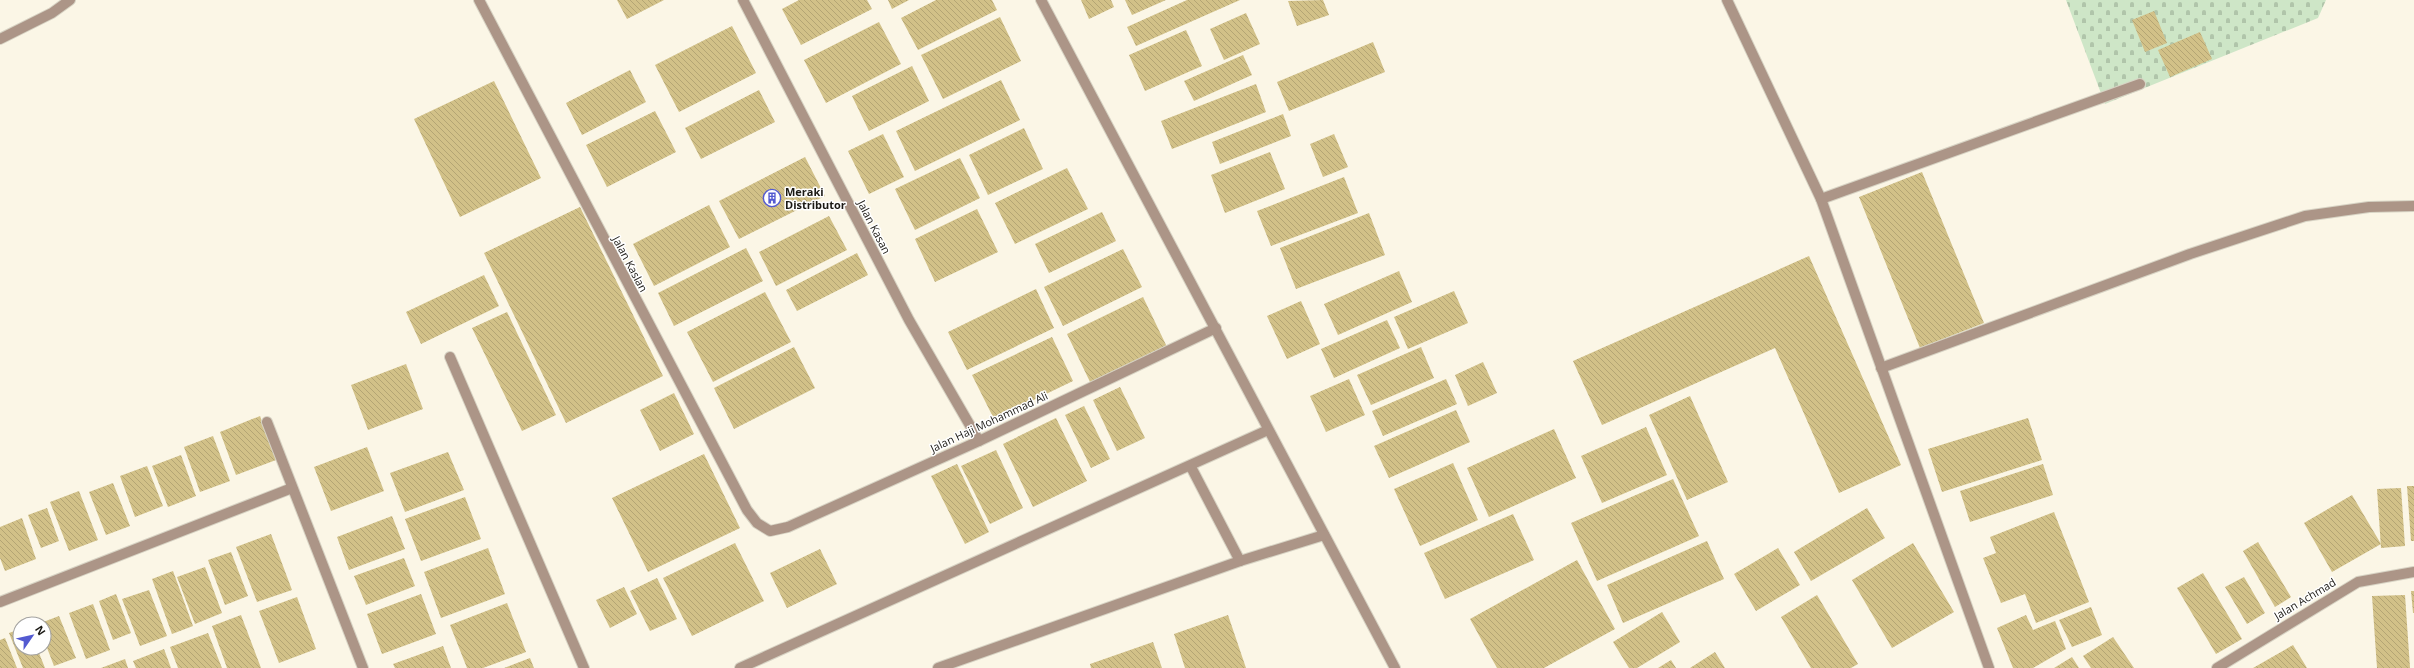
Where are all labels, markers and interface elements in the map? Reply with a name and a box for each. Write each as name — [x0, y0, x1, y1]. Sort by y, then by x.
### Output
place label: Meraki Distributor — [785, 184, 846, 212]
building icon: Meraki Distributor — [762, 188, 782, 208]
street label: Jalan Kasan — [854, 196, 894, 256]
street label: Jalan Kaslan — [609, 232, 651, 294]
street label: Jalan Haji Mohammad Ali — [927, 388, 1050, 456]
street label: Jalan Achmad — [2270, 574, 2338, 623]
north arrow — [12, 616, 52, 656]
text: N — [32, 622, 49, 638]

